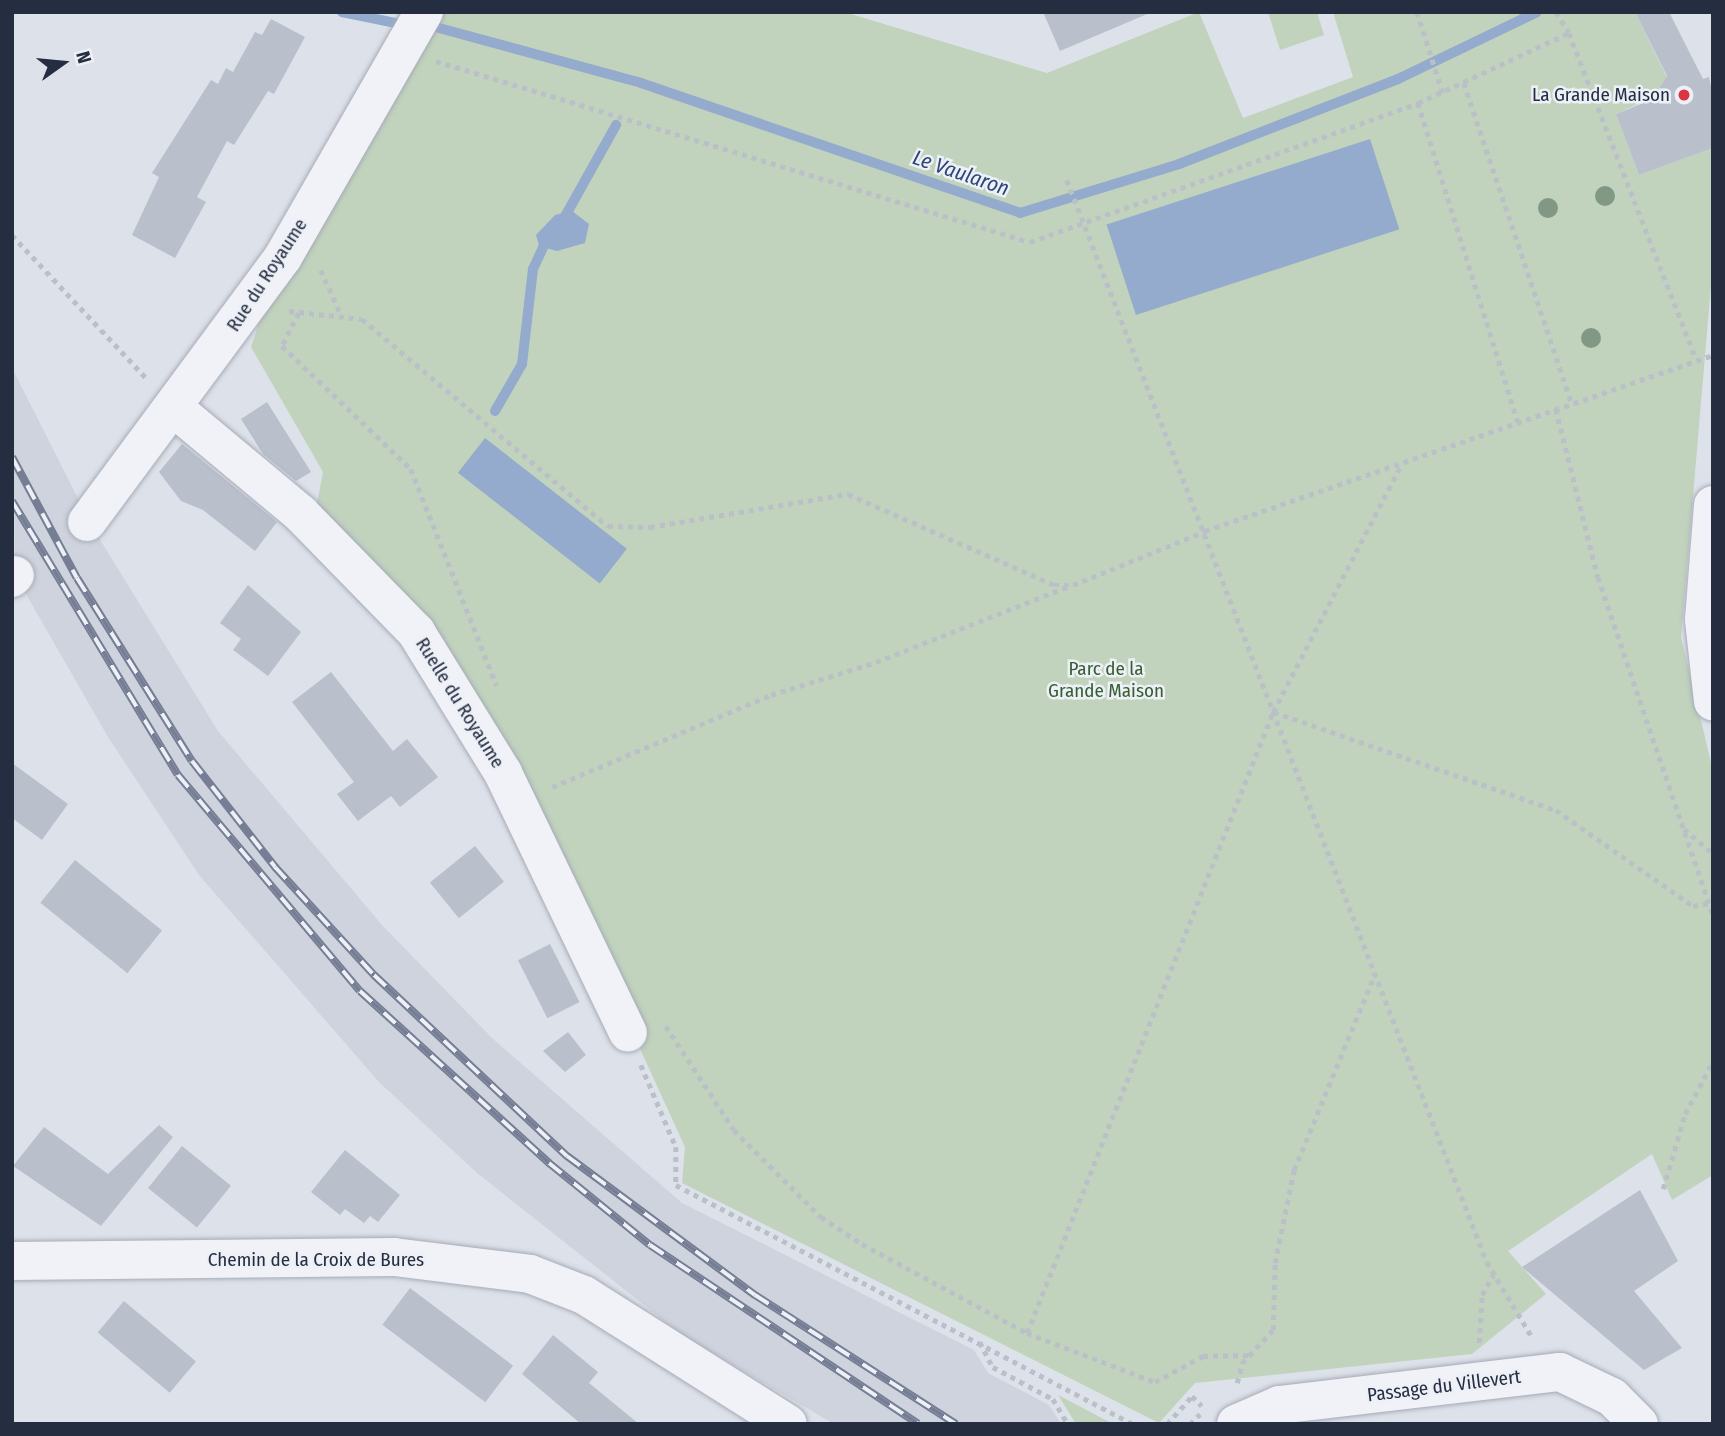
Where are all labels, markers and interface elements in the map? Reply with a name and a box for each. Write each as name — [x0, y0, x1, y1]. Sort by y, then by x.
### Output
north arrow — [28, 28, 98, 98]
text: N — [71, 49, 96, 66]
place label: La Grande Maison — [1532, 84, 1670, 106]
marker: La Grande Maison — [1676, 87, 1692, 103]
water label: Le Vaularon — [909, 145, 1013, 201]
street label: Rue du Royaume — [222, 214, 312, 336]
street label: Ruelle du Royaume — [411, 634, 509, 772]
park label: Parc de la Grande Maison — [1048, 658, 1164, 702]
street label: Chemin de la Croix de Bures — [208, 1249, 424, 1271]
street label: Passage du Villevert — [1366, 1365, 1522, 1407]

